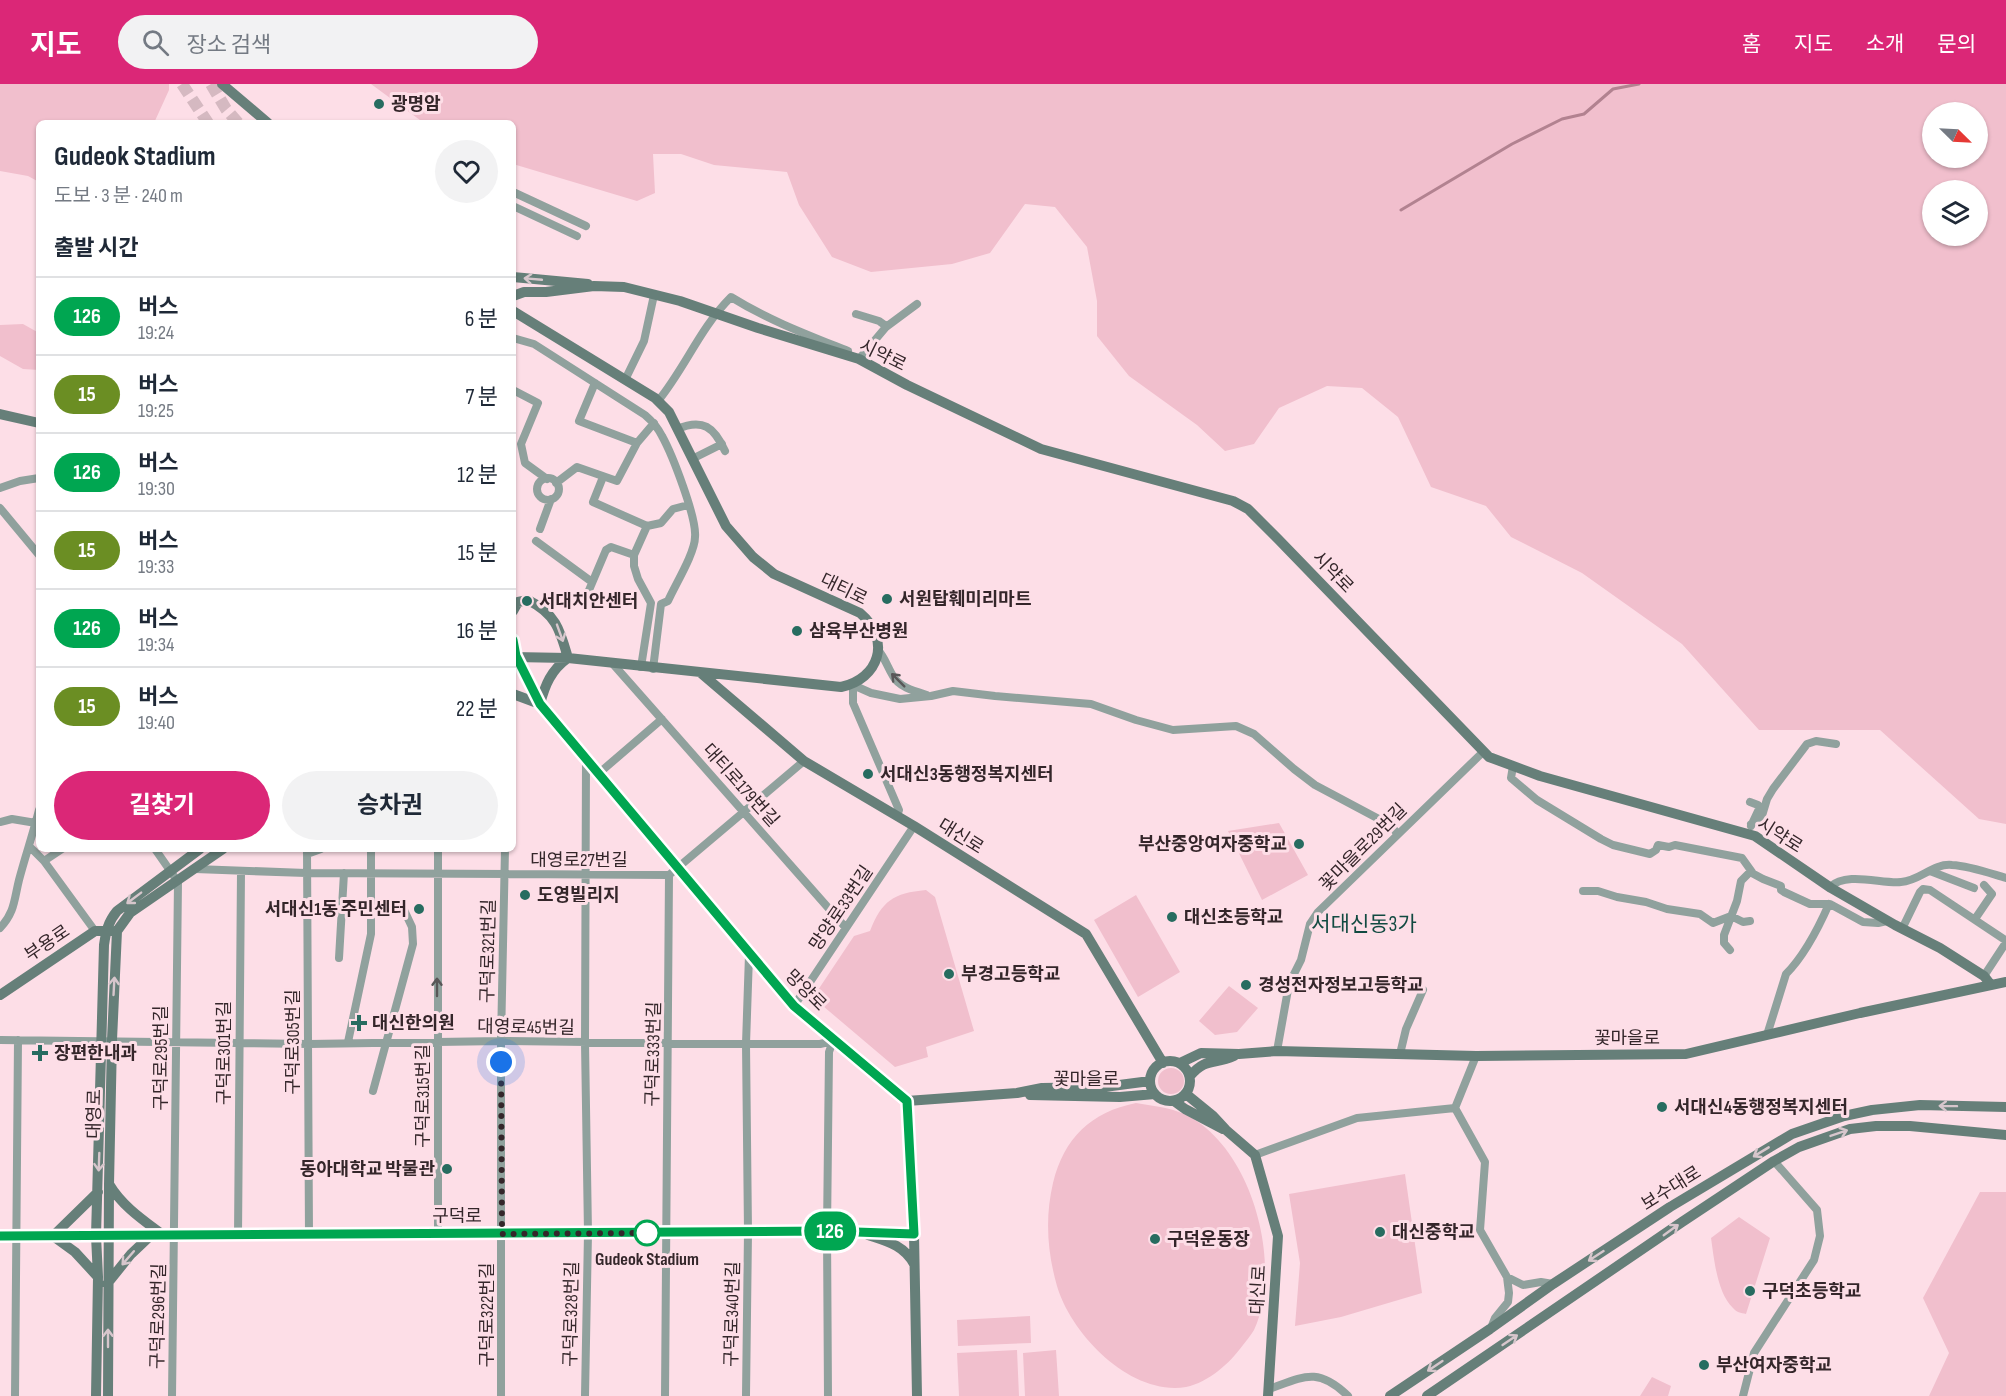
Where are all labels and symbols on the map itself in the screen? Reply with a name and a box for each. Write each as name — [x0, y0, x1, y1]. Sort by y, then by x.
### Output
place label: 광명암 — [391, 94, 441, 115]
marker: 광명암 — [372, 97, 386, 111]
north arrow — [1922, 102, 1988, 168]
one-way arrow — [523, 273, 543, 284]
street label: 시약로 — [856, 335, 910, 376]
street label: 시약로 — [1308, 547, 1357, 598]
street label: 대티로 — [817, 569, 871, 610]
place label: 서원탑훼미리마트 — [899, 589, 1031, 610]
place label: 서대치안센터 — [539, 591, 638, 612]
marker: 서원탑훼미리마트 — [880, 592, 894, 606]
marker: 서대치안센터 — [520, 594, 534, 608]
place label: 삼육부산병원 — [809, 621, 908, 642]
one-way arrow — [555, 623, 566, 642]
marker: 삼육부산병원 — [790, 624, 804, 638]
one-way arrow — [891, 673, 906, 687]
street label: 대티로179번길 — [698, 740, 783, 831]
place label: 서대신3동행정복지센터 — [880, 764, 1054, 785]
marker: 서대신3동행정복지센터 — [861, 767, 875, 781]
street label: 꽃마을로29번길 — [1315, 799, 1411, 895]
street label: 시약로 — [1753, 813, 1806, 857]
street label: 대신로 — [934, 814, 987, 858]
place label: 부산중앙여자중학교 — [1138, 834, 1287, 855]
marker: 부산중앙여자중학교 — [1292, 837, 1306, 851]
street label: 대영로27번길 — [530, 850, 628, 871]
street label: 망양로33번길 — [805, 862, 877, 955]
place label: 도영빌리지 — [537, 885, 620, 906]
marker: 도영빌리지 — [518, 888, 532, 902]
one-way arrow — [126, 891, 142, 904]
place label: 서대신1동 주민센터 — [265, 899, 407, 920]
street label: 구덕로321번길 — [477, 899, 500, 1003]
marker: 서대신1동 주민센터 — [412, 902, 426, 916]
place label: 대신초등학교 — [1184, 907, 1283, 928]
marker: 대신초등학교 — [1165, 910, 1179, 924]
district label: 서대신동3가 — [1311, 912, 1417, 937]
street label: 부용로 — [21, 921, 74, 966]
place label: 부경고등학교 — [961, 964, 1060, 985]
street label: 망양로 — [781, 965, 831, 1015]
marker: 부경고등학교 — [942, 967, 956, 981]
place label: 경성전자정보고등학교 — [1258, 975, 1424, 996]
one-way arrow — [109, 976, 120, 996]
one-way arrow — [431, 977, 443, 997]
marker: 경성전자정보고등학교 — [1239, 978, 1253, 992]
street label: 구덕로305번길 — [283, 989, 304, 1095]
street label: 구덕로301번길 — [214, 1001, 235, 1105]
street label: 구덕로333번길 — [642, 1001, 665, 1107]
street label: 구덕로295번길 — [151, 1005, 172, 1111]
place label: 대신한의원 — [372, 1013, 455, 1034]
marker: 대신한의원 — [350, 1014, 368, 1032]
street label: 대영로45번길 — [477, 1016, 575, 1039]
street label: 꽃마을로 — [1594, 1028, 1660, 1049]
place label: 장편한내과 — [54, 1043, 137, 1064]
marker: 장편한내과 — [31, 1044, 49, 1062]
street label: 구덕로315번길 — [413, 1044, 434, 1148]
your location — [486, 1047, 516, 1077]
street label: 꽃마을로 — [1053, 1069, 1119, 1090]
street label: 대영로 — [84, 1089, 105, 1139]
place label: 서대신4동행정복지센터 — [1674, 1097, 1848, 1118]
marker: 서대신4동행정복지센터 — [1655, 1100, 1669, 1114]
one-way arrow — [1938, 1100, 1958, 1112]
one-way arrow — [1829, 1126, 1848, 1137]
one-way arrow — [1753, 1146, 1770, 1158]
one-way arrow — [93, 1151, 104, 1171]
place label: 동아대학교 박물관 — [300, 1159, 435, 1180]
marker: 동아대학교 박물관 — [440, 1162, 454, 1176]
street label: 보수대로 — [1638, 1162, 1705, 1215]
street label: 구덕로 — [432, 1206, 482, 1227]
line badge: 126 — [796, 1212, 864, 1250]
marker: Gudeok Stadium — [634, 1220, 660, 1246]
place label: 대신중학교 — [1392, 1222, 1475, 1243]
one-way arrow — [1663, 1224, 1679, 1236]
marker: 대신중학교 — [1373, 1225, 1387, 1239]
place label: 구덕운동장 — [1167, 1229, 1250, 1250]
marker: 구덕운동장 — [1148, 1232, 1162, 1246]
place label: Gudeok Stadium — [595, 1249, 699, 1270]
one-way arrow — [121, 1250, 135, 1265]
one-way arrow — [1588, 1250, 1605, 1262]
street label: 구덕로328번길 — [560, 1261, 583, 1367]
street label: 구덕로340번길 — [721, 1261, 744, 1367]
street label: 구덕로322번길 — [477, 1262, 498, 1368]
street label: 구덕로296번길 — [147, 1263, 170, 1369]
street label: 대신로 — [1247, 1265, 1270, 1315]
place label: 구덕초등학교 — [1762, 1281, 1861, 1302]
marker: 구덕초등학교 — [1743, 1284, 1757, 1298]
one-way arrow — [102, 1328, 114, 1348]
one-way arrow — [1501, 1334, 1518, 1346]
place label: 부산여자중학교 — [1716, 1355, 1832, 1376]
marker: 부산여자중학교 — [1697, 1358, 1711, 1372]
one-way arrow — [1428, 1360, 1444, 1372]

